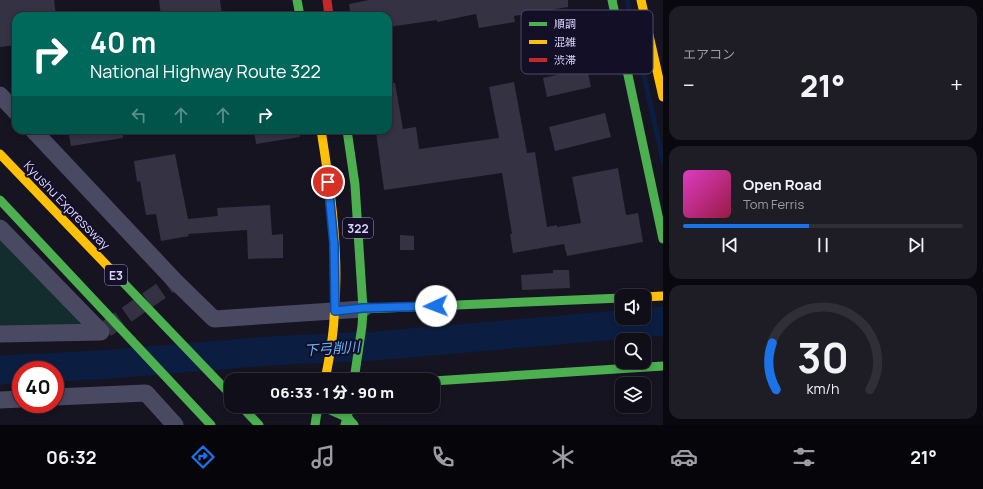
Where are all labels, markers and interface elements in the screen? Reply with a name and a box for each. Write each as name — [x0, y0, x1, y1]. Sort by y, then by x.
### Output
legend — [521, 10, 653, 74]
text: 順調 — [554, 16, 576, 31]
text: 40 m — [90, 23, 156, 61]
icon: right — [24, 28, 76, 80]
text: 混雑 — [554, 34, 576, 49]
text: エアコン — [683, 45, 735, 63]
text: 渋滞 — [554, 52, 576, 67]
text: National Highway Route 322 — [90, 59, 321, 83]
text: 21° — [800, 65, 845, 106]
text: − — [683, 70, 695, 100]
text: + — [950, 70, 963, 100]
icon: left — [128, 104, 150, 126]
icon: ahead — [170, 104, 192, 126]
icon: ahead — [212, 104, 234, 126]
icon: right — [254, 104, 276, 126]
street label: Kyushu Expressway — [20, 157, 114, 254]
pin — [311, 165, 345, 199]
icon: arrive — [317, 171, 339, 193]
text: Open Road — [743, 174, 822, 195]
text: Tom Ferris — [743, 195, 804, 213]
road number: 322 — [343, 218, 373, 238]
icon: previous — [719, 234, 741, 256]
icon: pause — [812, 234, 834, 256]
icon: next — [905, 234, 927, 256]
road number: E3 — [105, 265, 127, 285]
position arrow — [415, 285, 457, 327]
map controls — [615, 289, 651, 413]
button: sound — [615, 289, 651, 325]
text: 30 — [797, 329, 849, 385]
button: search — [615, 333, 651, 369]
water label: 下弓削川 — [303, 336, 363, 359]
speed limit sign: 40 — [12, 361, 64, 413]
button: layers — [615, 377, 651, 413]
text: km/h — [806, 379, 840, 398]
text: 06:33 · 1 分 · 90 m — [270, 382, 394, 403]
icon: directions — [189, 443, 217, 471]
icon: music — [309, 443, 337, 471]
icon: phone — [429, 443, 457, 471]
icon: climate — [549, 443, 577, 471]
icon: car — [670, 443, 698, 471]
icon: filters — [790, 443, 818, 471]
text: 06:32 — [46, 445, 97, 469]
text: 21° — [910, 445, 937, 469]

